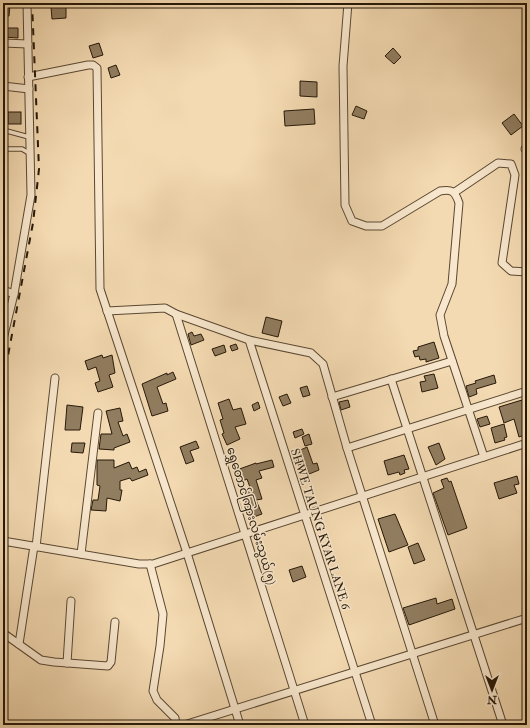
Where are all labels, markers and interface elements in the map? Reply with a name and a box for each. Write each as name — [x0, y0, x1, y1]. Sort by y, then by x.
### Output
street label: ရွှေတောင်ကြားလမ်းသွယ်(၅) — [221, 445, 281, 587]
street label: SHWE TAUNG KYAR LANE 6 — [287, 447, 353, 612]
north arrow — [472, 670, 512, 710]
text: N — [486, 693, 498, 706]

